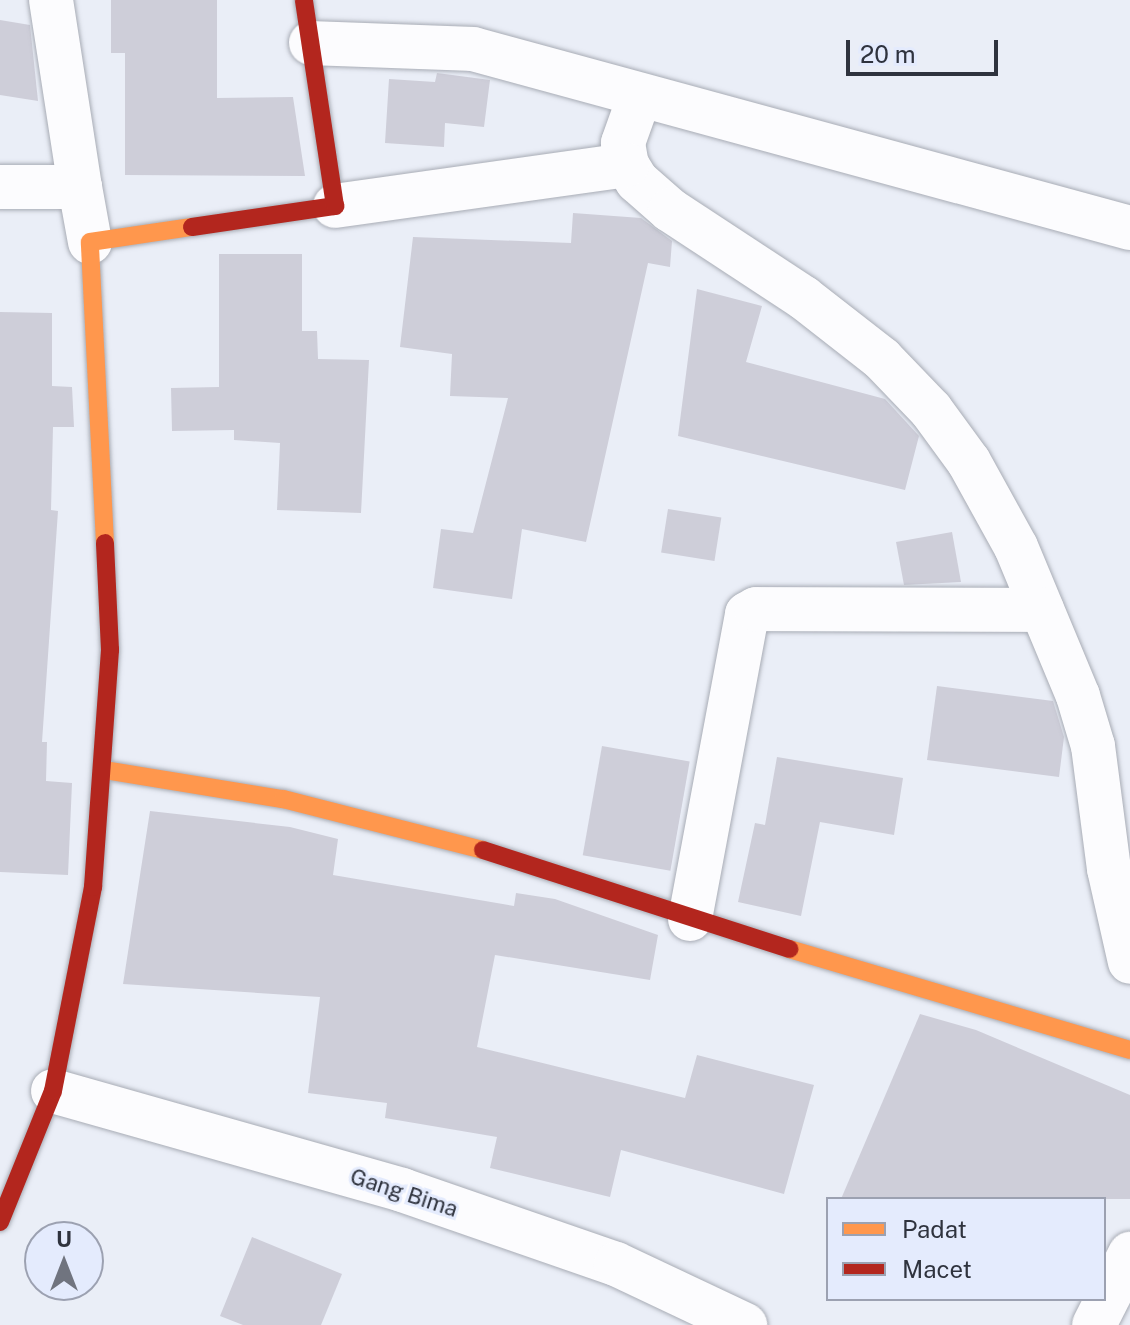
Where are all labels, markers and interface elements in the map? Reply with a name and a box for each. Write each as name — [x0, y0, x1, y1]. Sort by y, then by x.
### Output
scale bar — [850, 24, 1002, 74]
text: 20 m — [860, 40, 916, 68]
street label: Gang Bima — [347, 1163, 461, 1223]
legend — [826, 1197, 1106, 1301]
text: Padat — [902, 1215, 967, 1243]
north arrow — [24, 1221, 104, 1301]
text: U — [56, 1226, 72, 1252]
text: Macet — [902, 1255, 972, 1283]

